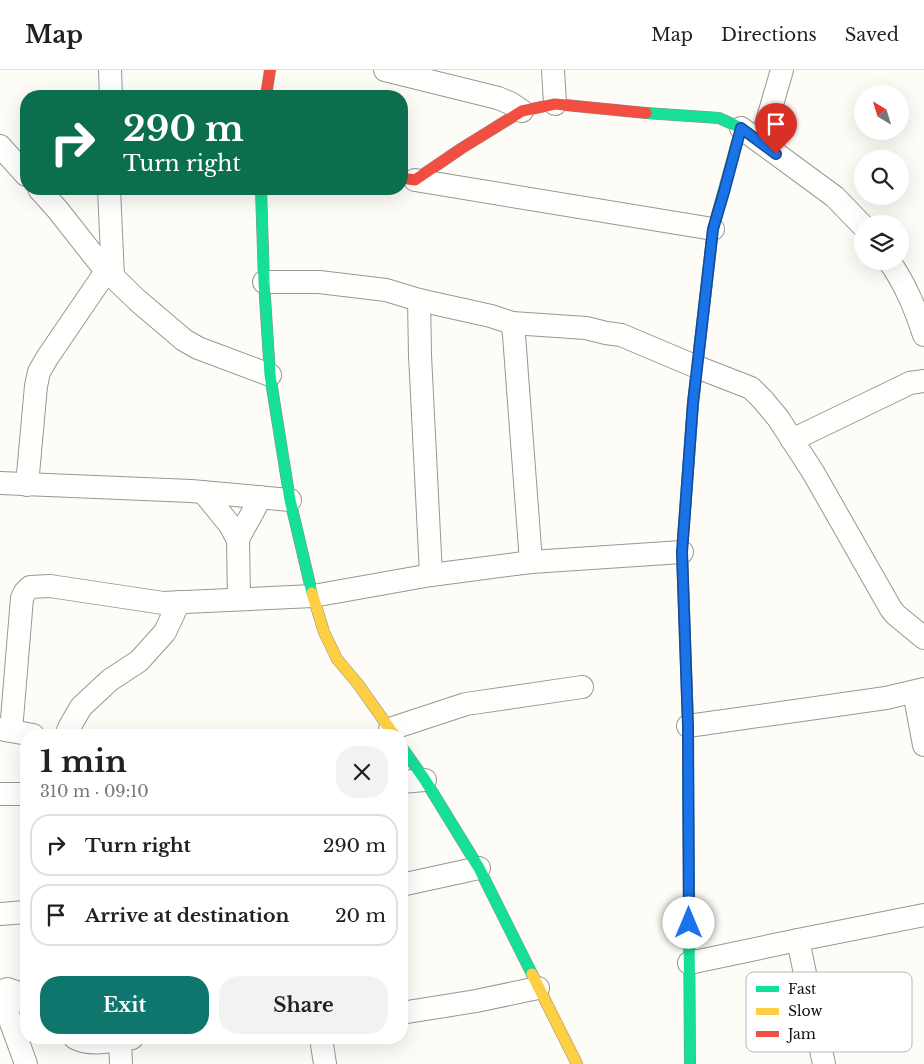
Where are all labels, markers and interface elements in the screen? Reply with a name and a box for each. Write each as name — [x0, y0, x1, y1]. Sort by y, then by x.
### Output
text: Map — [25, 20, 83, 49]
text: Map — [651, 24, 693, 46]
text: Directions — [721, 24, 817, 46]
text: Saved — [845, 24, 899, 46]
north arrow — [854, 85, 909, 140]
map controls — [854, 85, 909, 270]
pin — [755, 103, 797, 154]
text: 290 m — [123, 107, 244, 150]
icon: right — [40, 110, 105, 175]
icon: arrive — [762, 110, 790, 138]
text: Turn right — [123, 150, 241, 177]
button: search — [854, 150, 909, 205]
button: layers — [854, 215, 909, 270]
text: 1 min — [40, 743, 127, 780]
button: close — [336, 746, 388, 798]
text: 310 m · 09:10 — [40, 781, 149, 801]
icon: right — [42, 831, 70, 859]
text: Turn right — [85, 834, 191, 857]
text: 290 m — [323, 834, 386, 857]
position arrow — [662, 896, 714, 948]
icon: arrive — [42, 901, 70, 929]
text: Arrive at destination — [85, 904, 289, 927]
text: 20 m — [335, 904, 386, 927]
legend — [746, 972, 912, 1052]
button: Exit — [40, 976, 209, 1034]
button: Share — [219, 976, 388, 1034]
text: Fast — [788, 980, 817, 998]
text: Slow — [788, 1002, 822, 1020]
text: Jam — [786, 1025, 816, 1043]

